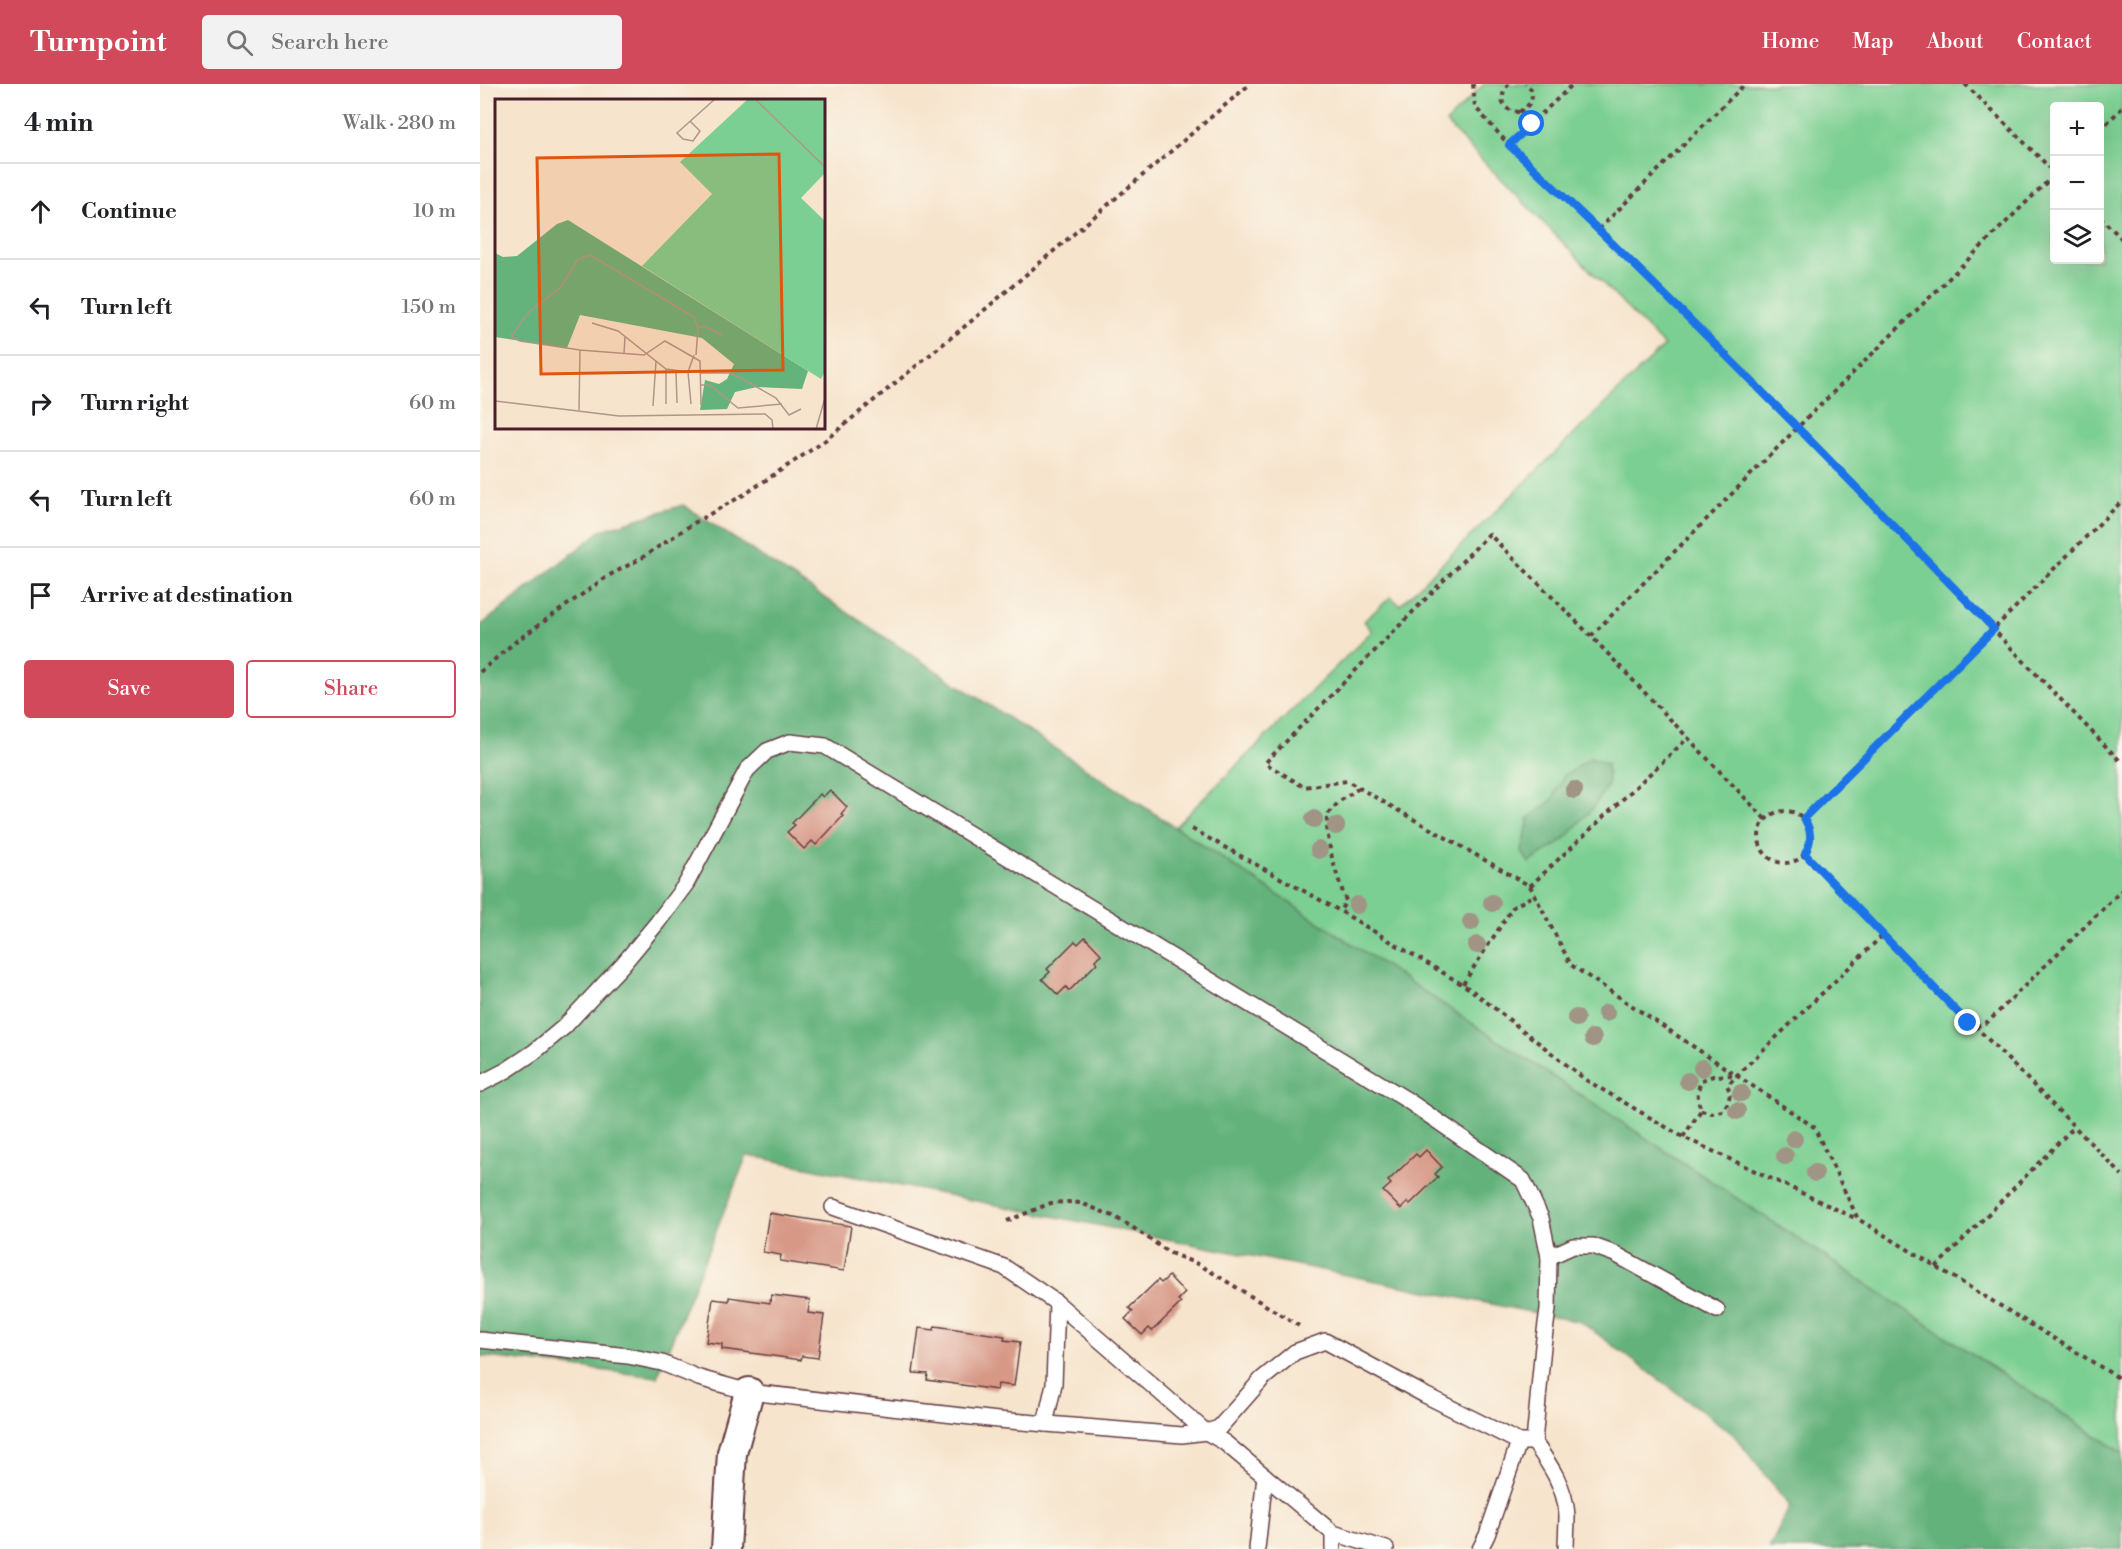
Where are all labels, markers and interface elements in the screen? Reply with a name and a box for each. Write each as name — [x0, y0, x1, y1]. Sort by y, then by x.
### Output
search box — [202, 15, 622, 69]
text: Turnpoint — [30, 25, 166, 60]
icon: search — [223, 26, 256, 59]
text: Search here — [271, 29, 389, 56]
text: Home — [1762, 29, 1819, 55]
text: Map — [1852, 29, 1894, 55]
text: About — [1927, 29, 1984, 55]
text: Contact — [2017, 29, 2092, 55]
inset map — [495, 99, 825, 429]
map controls — [2050, 102, 2104, 264]
button: + — [2050, 102, 2104, 156]
text: 4 min — [24, 107, 94, 139]
route start — [1518, 110, 1544, 136]
text: Walk · 280 m — [343, 111, 456, 136]
button: − — [2050, 156, 2104, 210]
icon: ahead — [24, 195, 57, 228]
text: Continue — [81, 198, 177, 225]
text: 10 m — [413, 199, 456, 224]
button: layers — [2050, 210, 2104, 264]
icon: left — [24, 291, 57, 324]
text: Turn left — [81, 294, 172, 321]
text: 150 m — [401, 295, 456, 320]
icon: right — [24, 387, 57, 420]
text: Turn right — [81, 390, 189, 417]
text: 60 m — [409, 391, 456, 416]
icon: left — [24, 483, 57, 516]
text: Turn left — [81, 486, 172, 513]
text: 60 m — [409, 487, 456, 512]
icon: arrive — [24, 579, 57, 612]
text: Arrive at destination — [81, 582, 293, 609]
button: Save — [24, 660, 234, 718]
button: Share — [246, 660, 456, 718]
route end — [1954, 1009, 1980, 1035]

